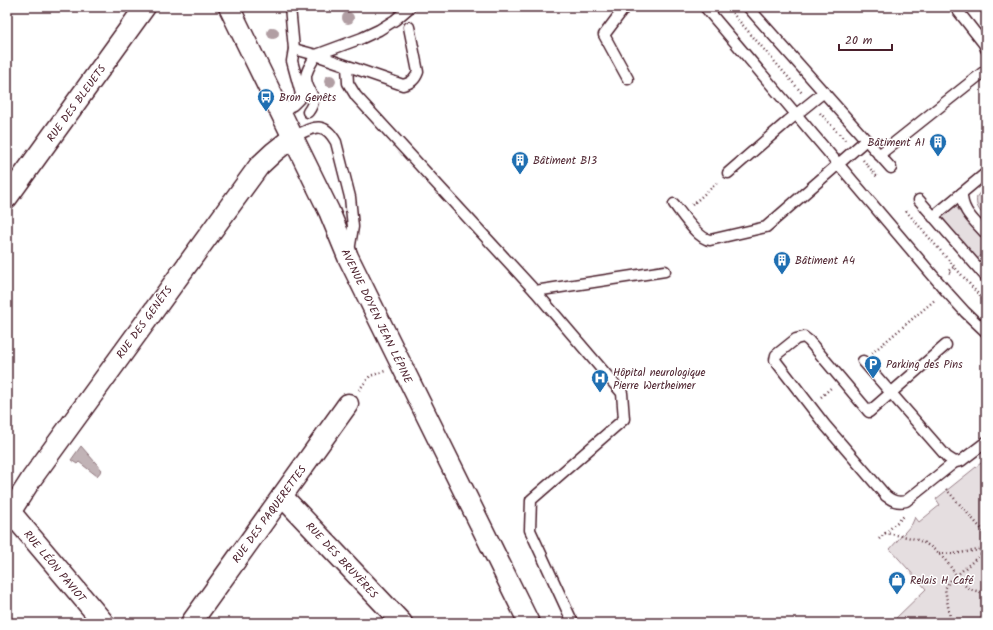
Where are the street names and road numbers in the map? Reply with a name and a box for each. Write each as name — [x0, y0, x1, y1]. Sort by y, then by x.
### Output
street label: RUE DES BLEUETS — [43, 61, 111, 146]
street label: AVENUE DOYEN JEAN LÉPINE — [336, 246, 417, 387]
street label: RUE DES GENÊTS — [112, 282, 178, 363]
street label: RUE DES PAQUERETTES — [228, 462, 312, 567]
street label: RUE DES BRUYÈRES — [301, 518, 382, 603]
street label: RUE LÉON PAVIOT — [19, 527, 91, 608]

